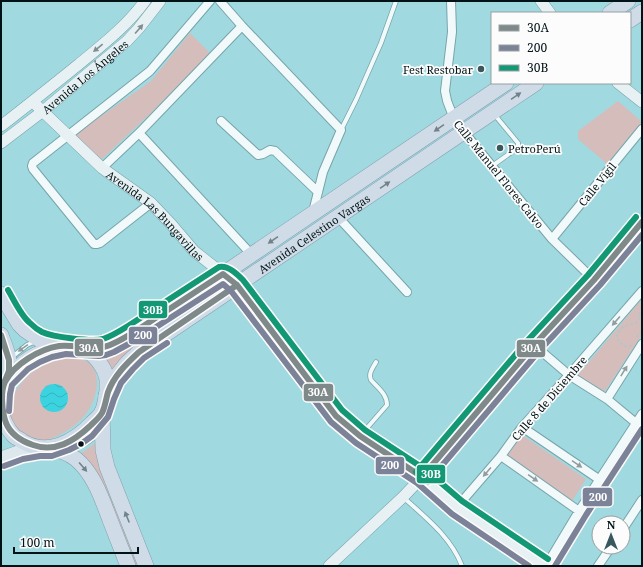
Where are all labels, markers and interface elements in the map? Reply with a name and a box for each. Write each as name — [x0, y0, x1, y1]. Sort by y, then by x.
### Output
legend — [491, 12, 631, 84]
text: 30A — [527, 19, 549, 36]
one-way arrow — [134, 23, 143, 34]
street label: Avenida Los Ángeles — [38, 36, 131, 117]
text: 200 — [527, 39, 547, 56]
one-way arrow — [92, 44, 103, 53]
text: 30B — [527, 59, 548, 76]
place label: Fest Restobar — [403, 62, 474, 77]
marker: Fest Restobar — [476, 64, 486, 74]
one-way arrow — [511, 92, 521, 100]
street label: Calle Manuel Flores Calvo — [451, 117, 547, 231]
one-way arrow — [434, 124, 444, 132]
place label: PetroPerú — [508, 141, 561, 156]
marker: PetroPerú — [495, 143, 505, 153]
street label: Calle Vigil — [575, 159, 620, 209]
street label: Avenida Las Bungavillas — [104, 166, 207, 264]
one-way arrow — [379, 181, 391, 188]
street label: Avenida Celestino Vargas — [255, 190, 373, 276]
one-way arrow — [268, 236, 278, 244]
line badge: 30B — [138, 300, 168, 319]
text: 30B — [143, 302, 163, 317]
one-way arrow — [612, 315, 621, 326]
line badge: 200 — [128, 326, 158, 345]
text: 200 — [134, 327, 152, 342]
line badge: 30A — [74, 338, 104, 357]
line badge: 30A — [516, 339, 546, 358]
text: 30A — [79, 340, 100, 355]
text: 30A — [521, 340, 542, 355]
one-way arrow — [18, 344, 29, 352]
street label: Calle 8 de Diciembre — [508, 352, 590, 444]
one-way arrow — [621, 365, 628, 377]
line badge: 30A — [303, 383, 334, 402]
text: 30A — [308, 384, 329, 399]
unlabelled marker — [76, 439, 86, 449]
line badge: 200 — [375, 456, 405, 475]
text: 200 — [381, 457, 399, 472]
one-way arrow — [572, 461, 583, 468]
one-way arrow — [79, 462, 88, 473]
line badge: 30B — [416, 464, 446, 484]
text: 30B — [421, 466, 441, 481]
one-way arrow — [482, 467, 491, 478]
one-way arrow — [528, 474, 538, 482]
line badge: 200 — [582, 487, 613, 507]
text: 200 — [589, 489, 607, 504]
one-way arrow — [123, 510, 129, 522]
north arrow — [591, 515, 631, 555]
text: N — [607, 517, 616, 532]
scale bar — [14, 529, 138, 555]
text: 100 m — [20, 534, 55, 551]

